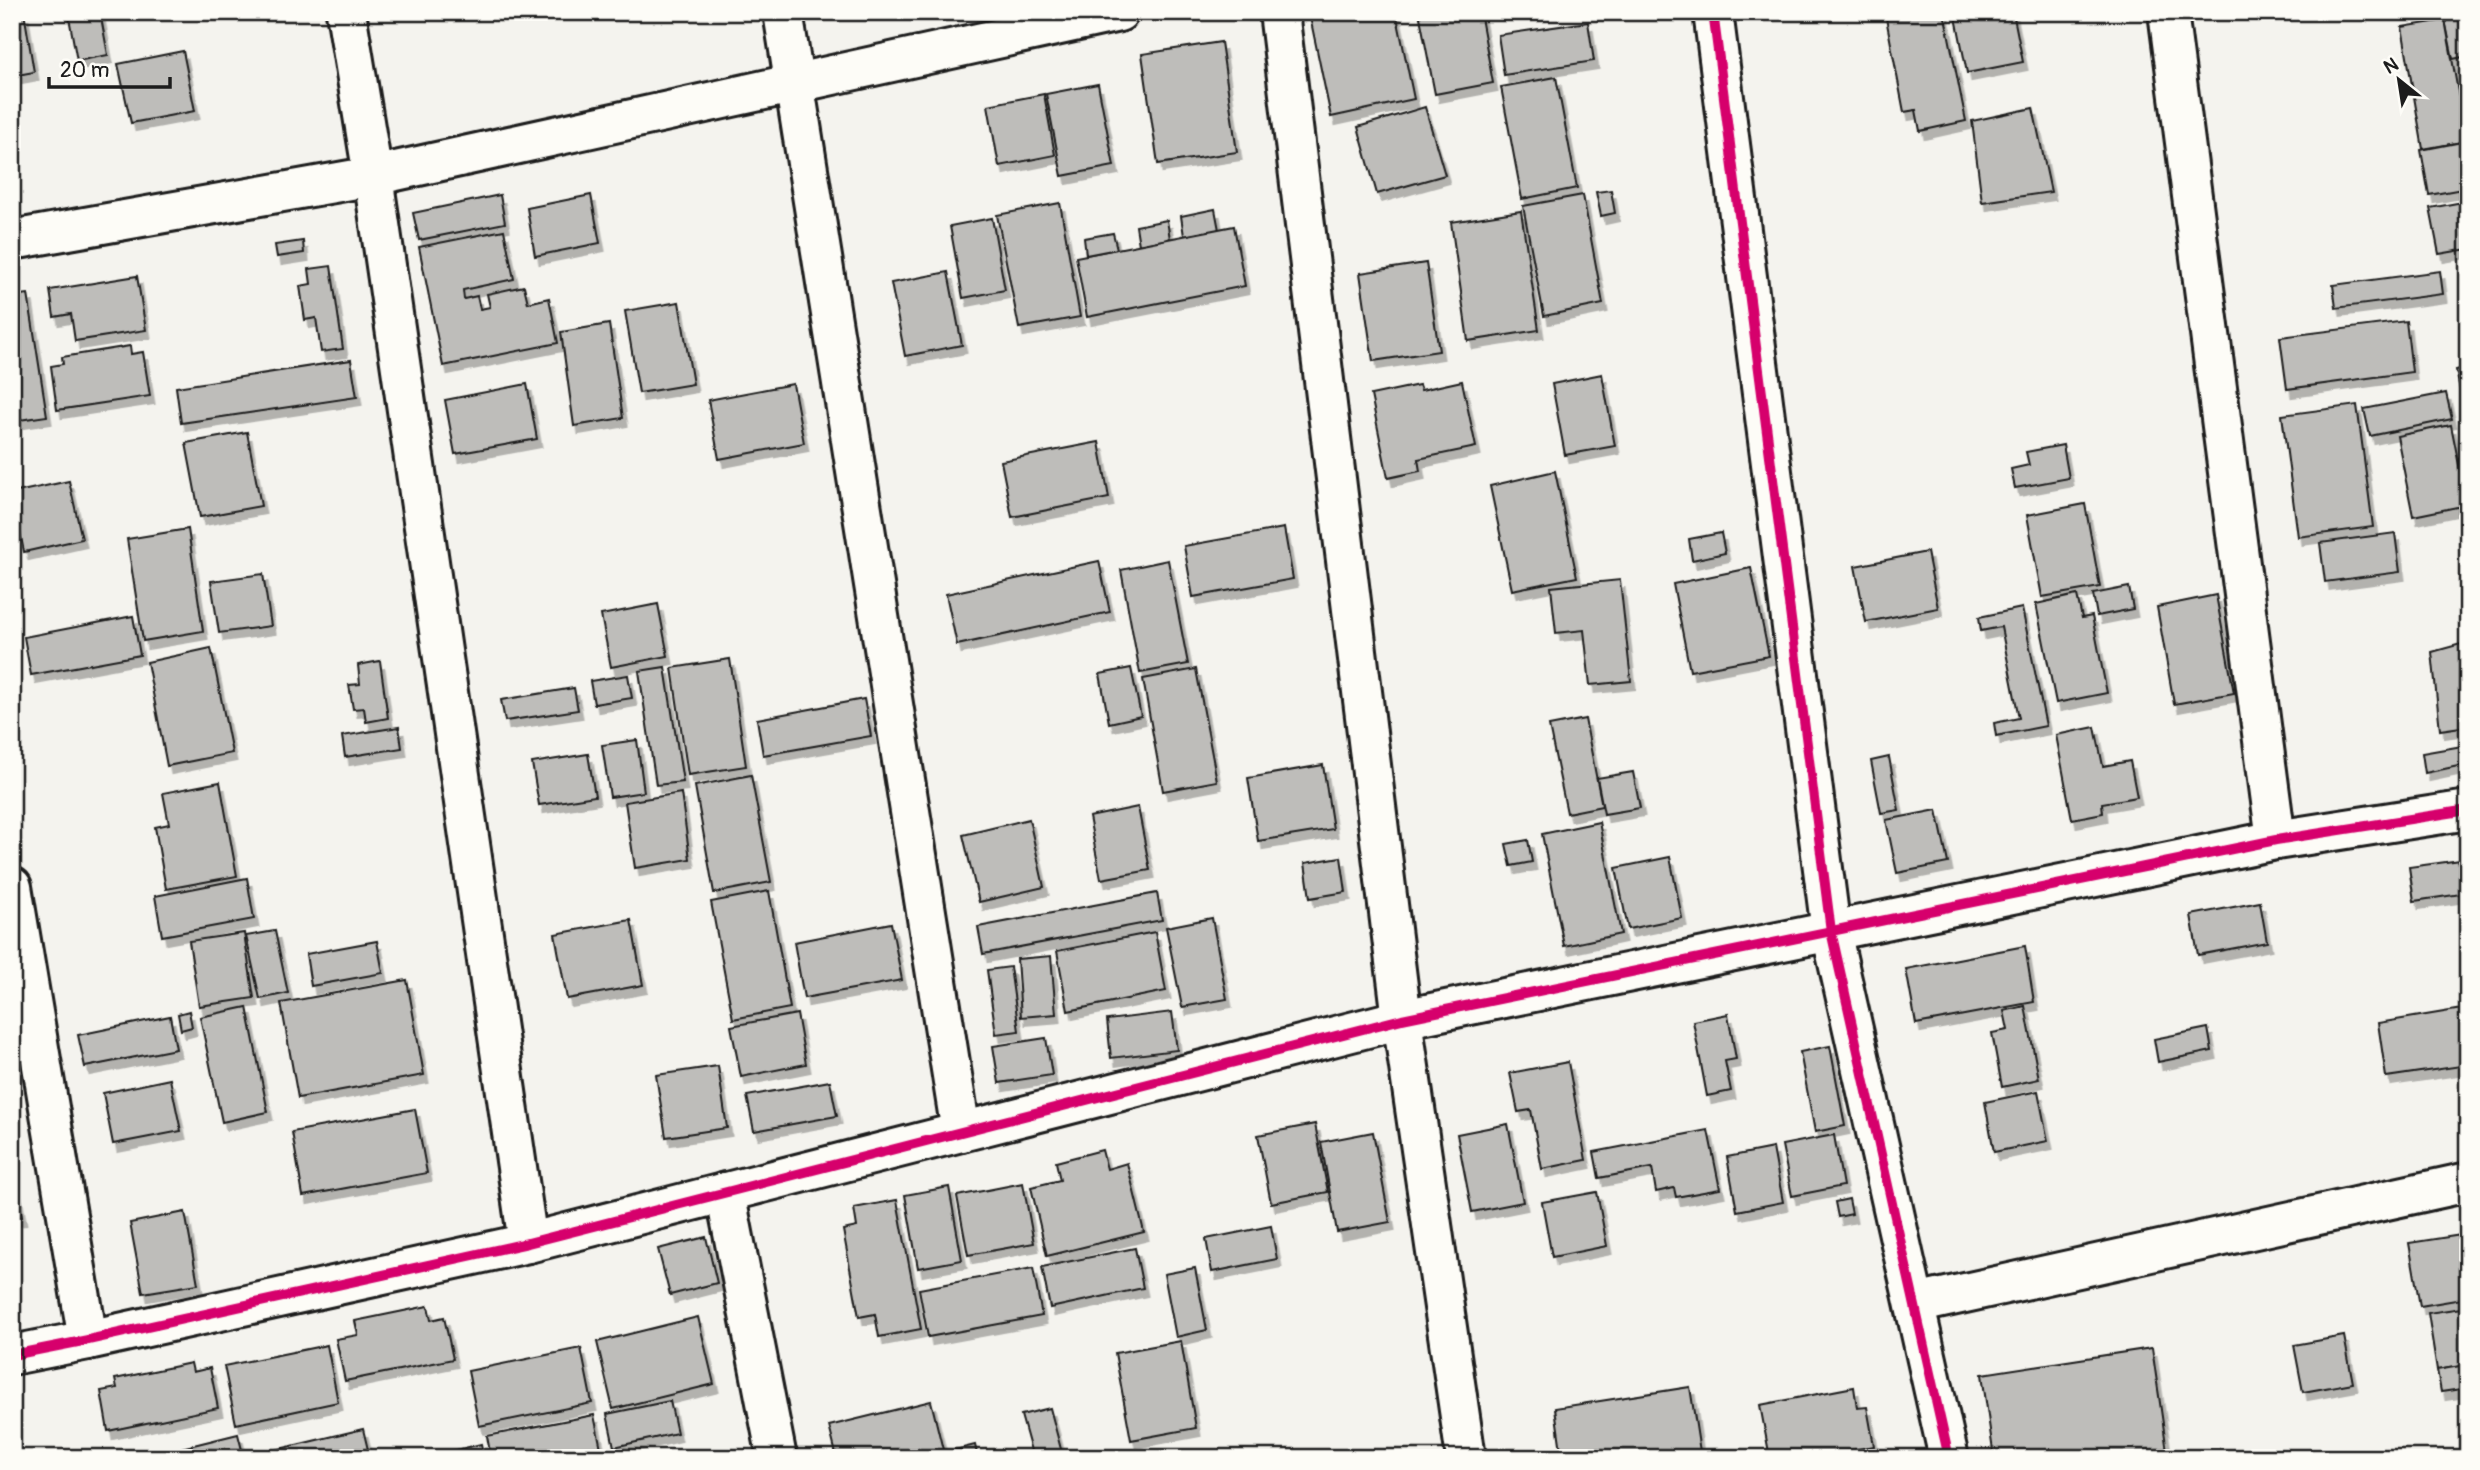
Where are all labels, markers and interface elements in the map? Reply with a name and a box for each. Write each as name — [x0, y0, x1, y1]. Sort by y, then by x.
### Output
scale bar — [49, 46, 170, 90]
north arrow — [2364, 46, 2434, 116]
text: N — [2379, 52, 2403, 80]
text: 20 m — [60, 57, 109, 84]

